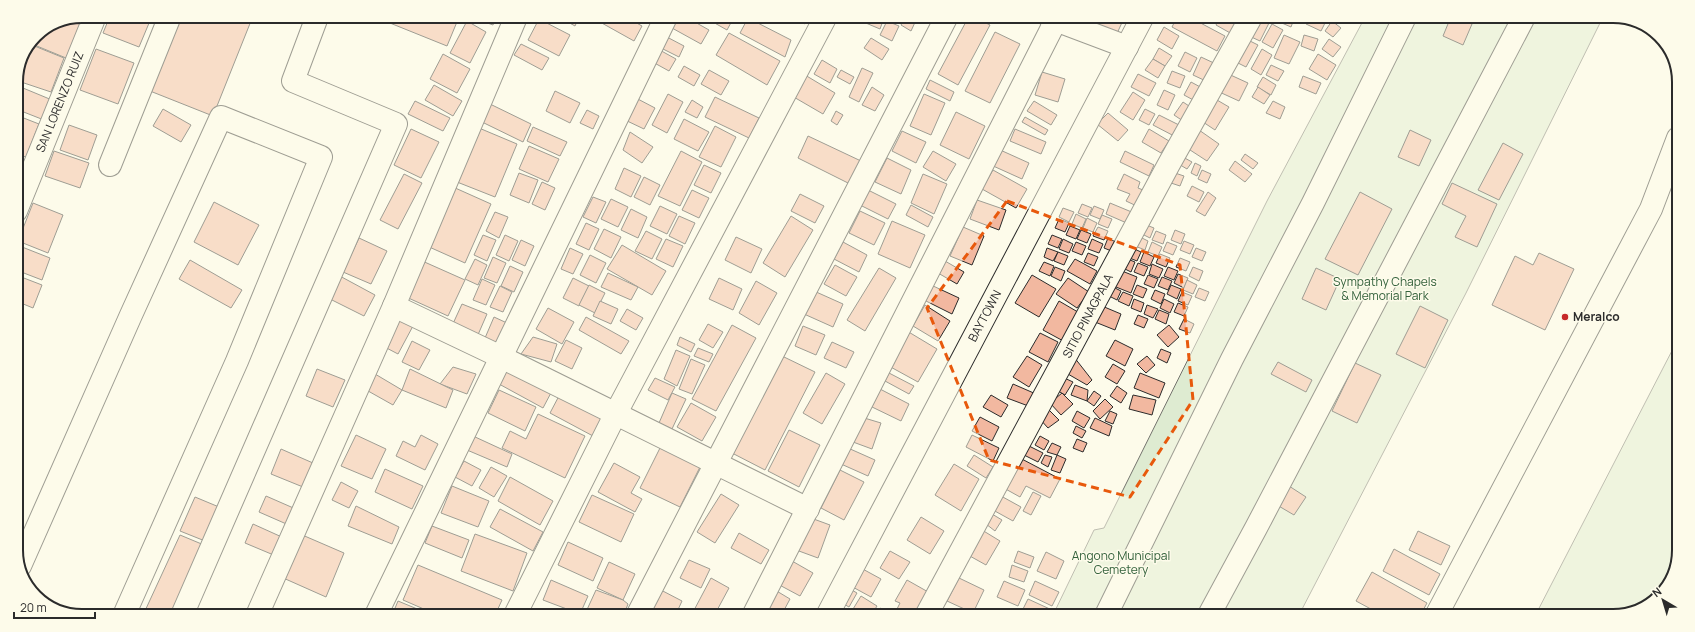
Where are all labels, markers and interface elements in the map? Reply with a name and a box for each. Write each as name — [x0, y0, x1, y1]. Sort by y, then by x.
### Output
street label: SAN LORENZO RUIZ — [32, 49, 88, 155]
street label: SITIO PINAGPALA — [1058, 270, 1117, 361]
park label: Sympathy Chapels & Memorial Park — [1333, 273, 1437, 304]
street label: BAYTOWN — [964, 287, 1005, 345]
place label: Meralco — [1573, 308, 1620, 325]
marker: Meralco — [1560, 312, 1570, 322]
park label: Angono Municipal Cemetery — [1072, 547, 1170, 578]
north arrow — [1643, 580, 1683, 620]
text: N — [1649, 583, 1664, 600]
scale bar — [14, 594, 95, 620]
text: 20 m — [20, 599, 47, 616]

